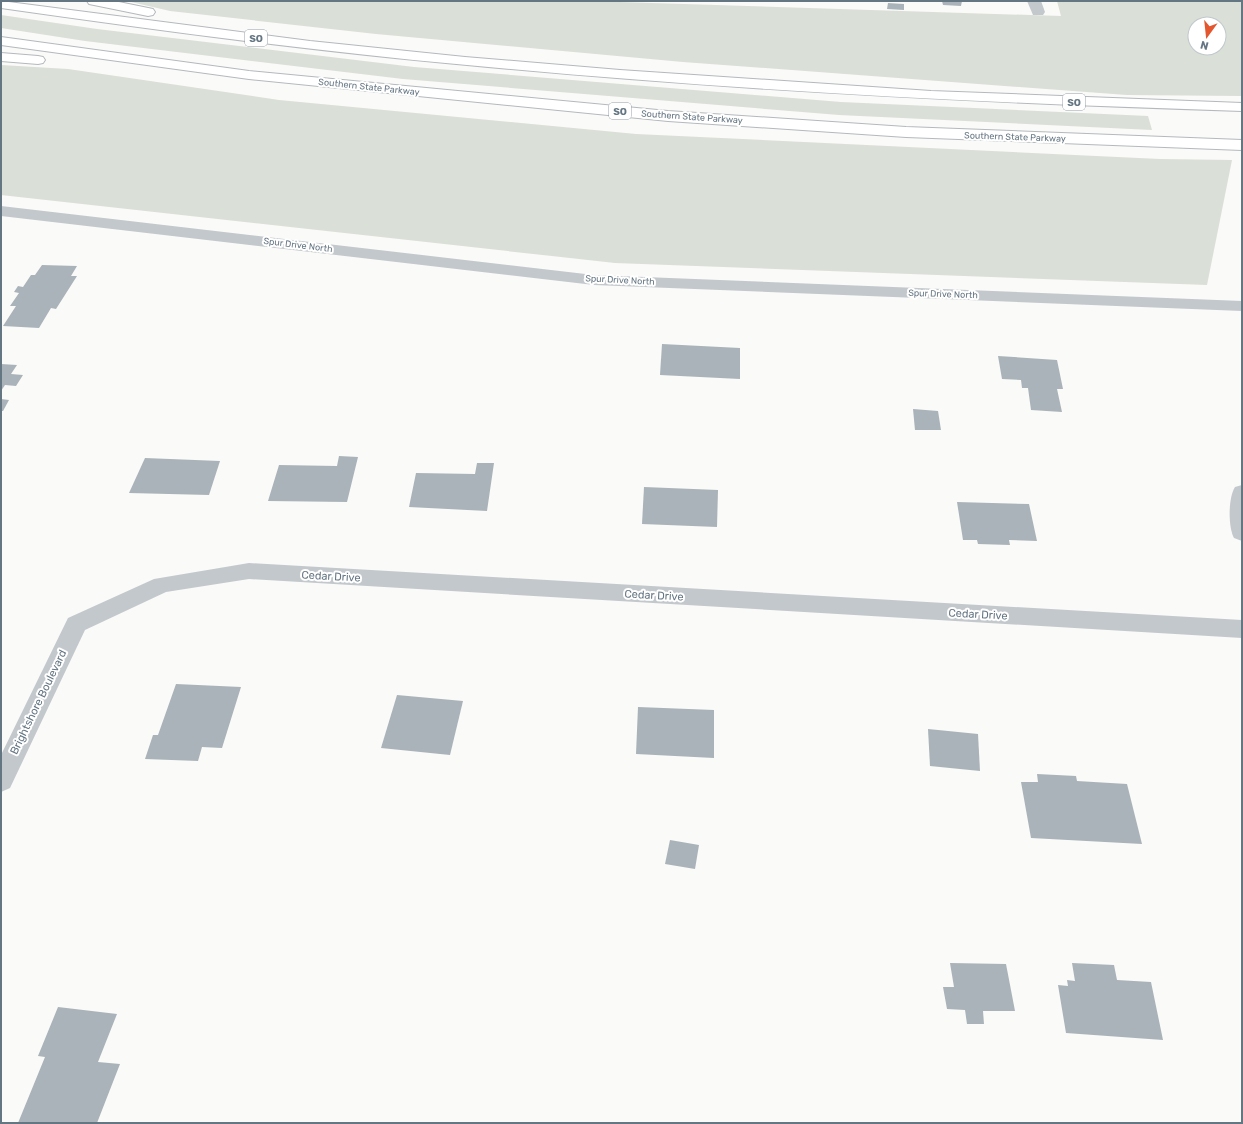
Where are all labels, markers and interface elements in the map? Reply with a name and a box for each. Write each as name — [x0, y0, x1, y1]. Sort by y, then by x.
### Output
north arrow — [1187, 16, 1227, 56]
road number: SO — [245, 30, 267, 46]
text: N — [1199, 38, 1210, 52]
street label: Southern State Parkway — [318, 77, 420, 97]
road number: SO — [1063, 94, 1085, 110]
road number: SO — [609, 103, 631, 119]
street label: Southern State Parkway — [641, 108, 743, 126]
street label: Southern State Parkway — [964, 130, 1066, 144]
street label: Spur Drive North — [263, 236, 333, 254]
street label: Spur Drive North — [585, 273, 655, 287]
street label: Spur Drive North — [908, 288, 978, 300]
street label: Cedar Drive — [301, 568, 361, 585]
street label: Cedar Drive — [624, 587, 684, 604]
street label: Cedar Drive — [948, 606, 1008, 623]
street label: Brightshore Boulevard — [7, 648, 69, 757]

